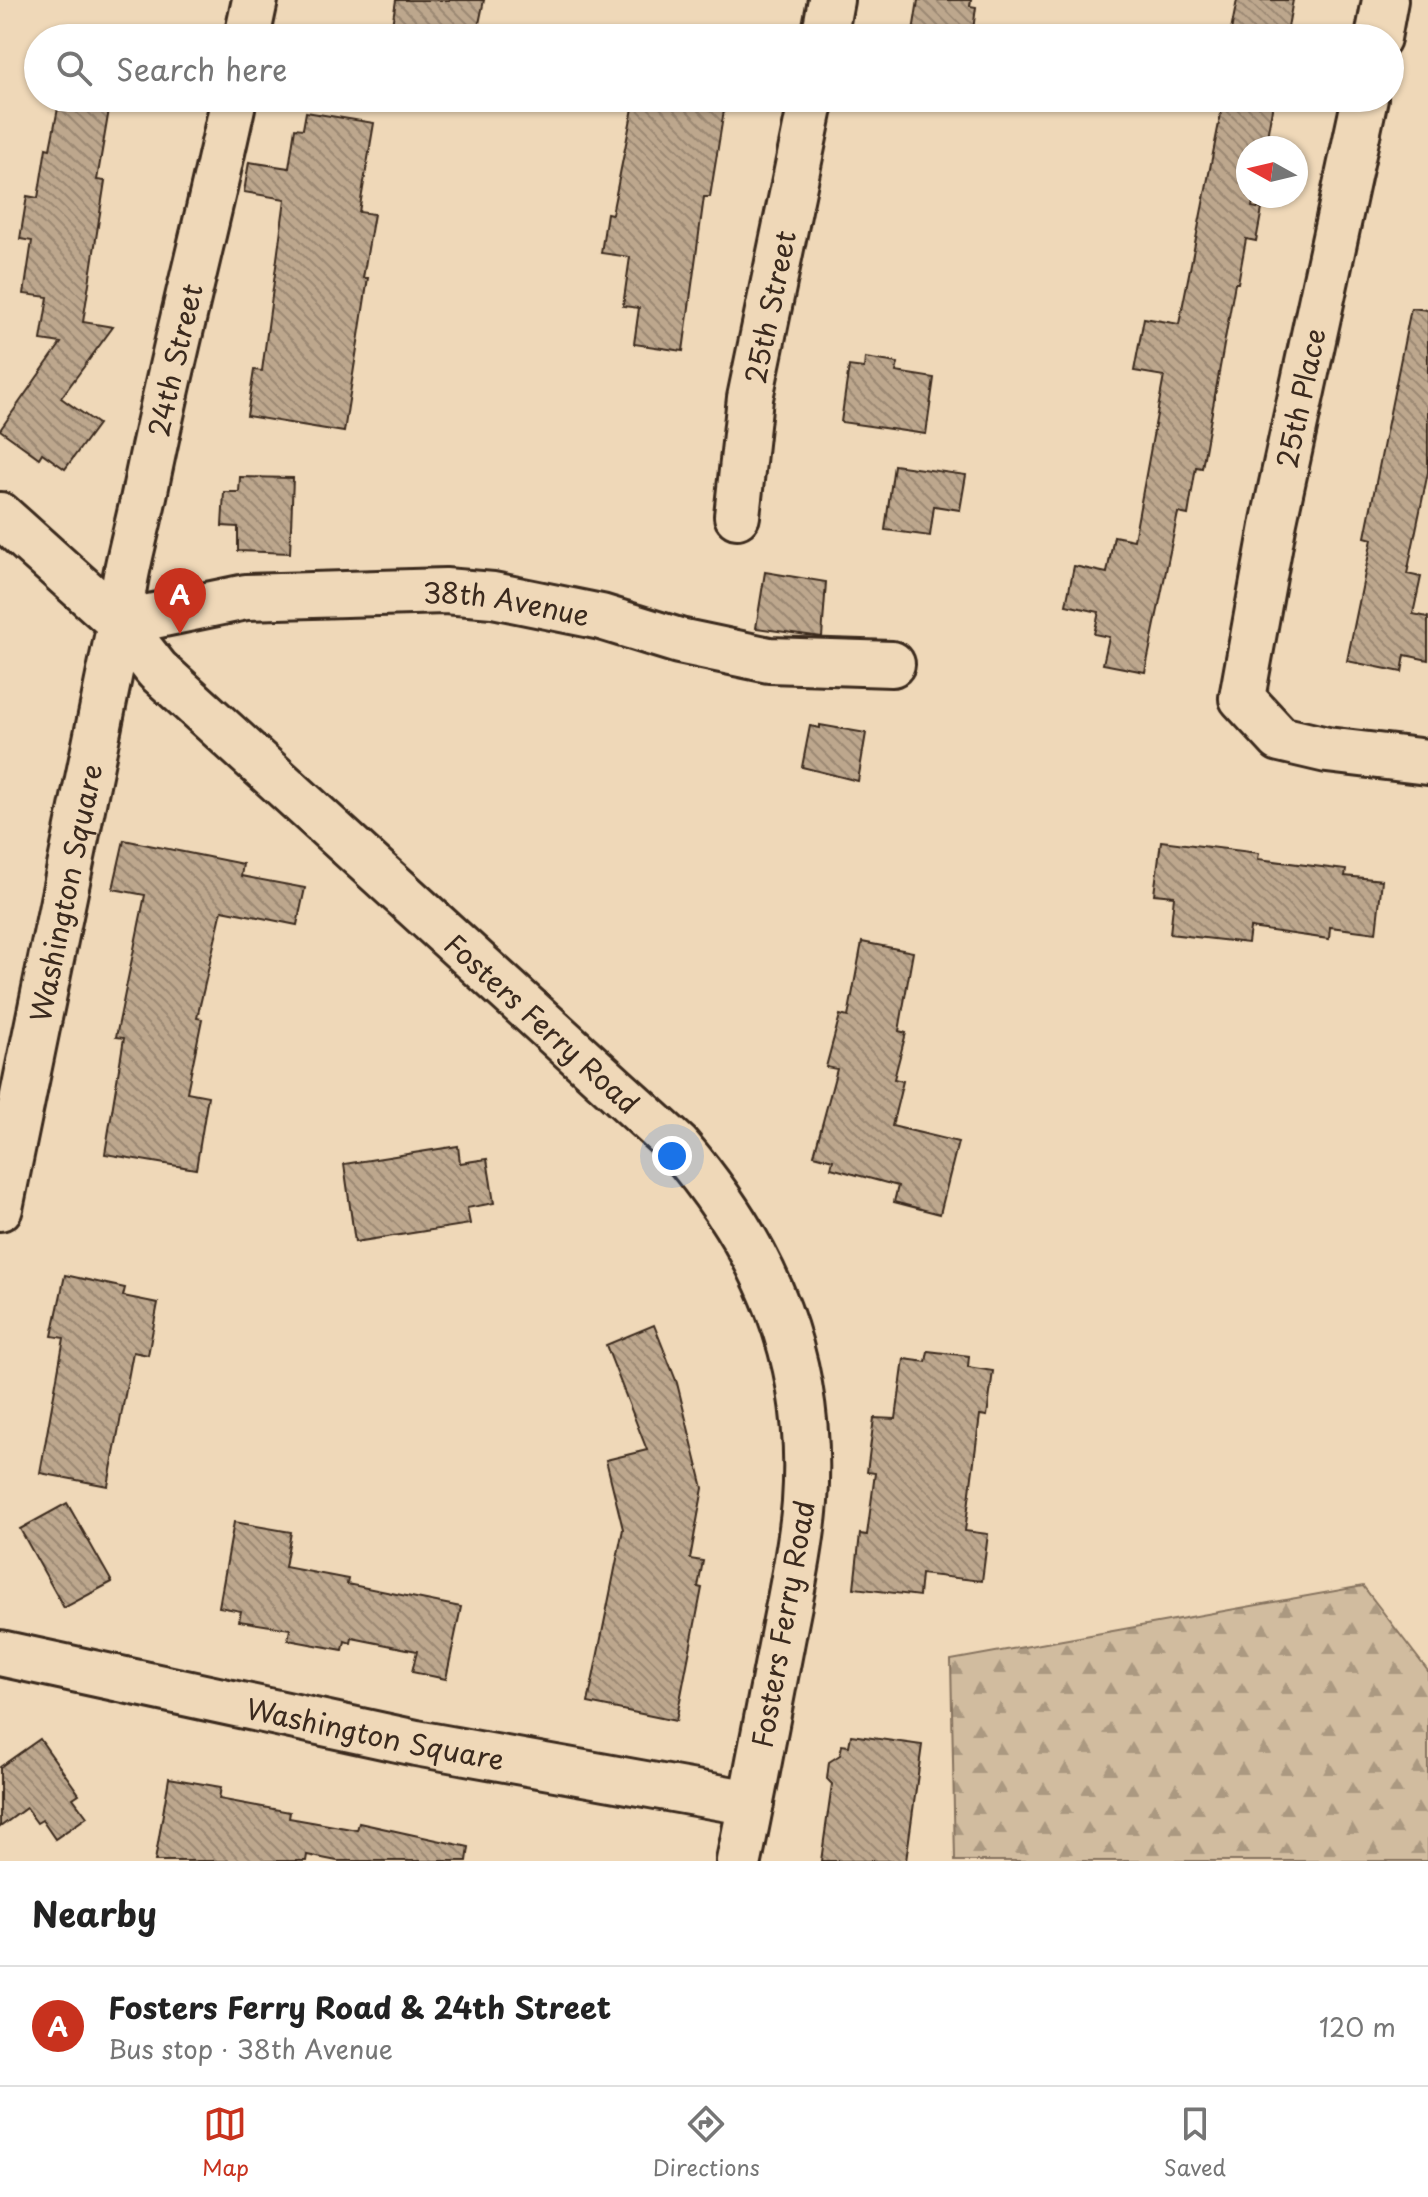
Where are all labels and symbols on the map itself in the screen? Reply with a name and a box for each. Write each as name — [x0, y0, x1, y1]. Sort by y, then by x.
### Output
north arrow — [1236, 136, 1308, 208]
street label: 25th Street — [732, 226, 806, 387]
street label: 24th Street — [135, 279, 212, 441]
street label: 25th Place — [1264, 324, 1336, 472]
pin: A — [154, 568, 206, 634]
street label: 38th Avenue — [422, 569, 594, 636]
street label: Washington Square — [17, 760, 112, 1025]
street label: Fosters Ferry Road — [436, 922, 650, 1123]
your location — [652, 1136, 692, 1176]
street label: Fosters Ferry Road — [739, 1497, 825, 1751]
street label: Washington Square — [243, 1685, 508, 1780]

